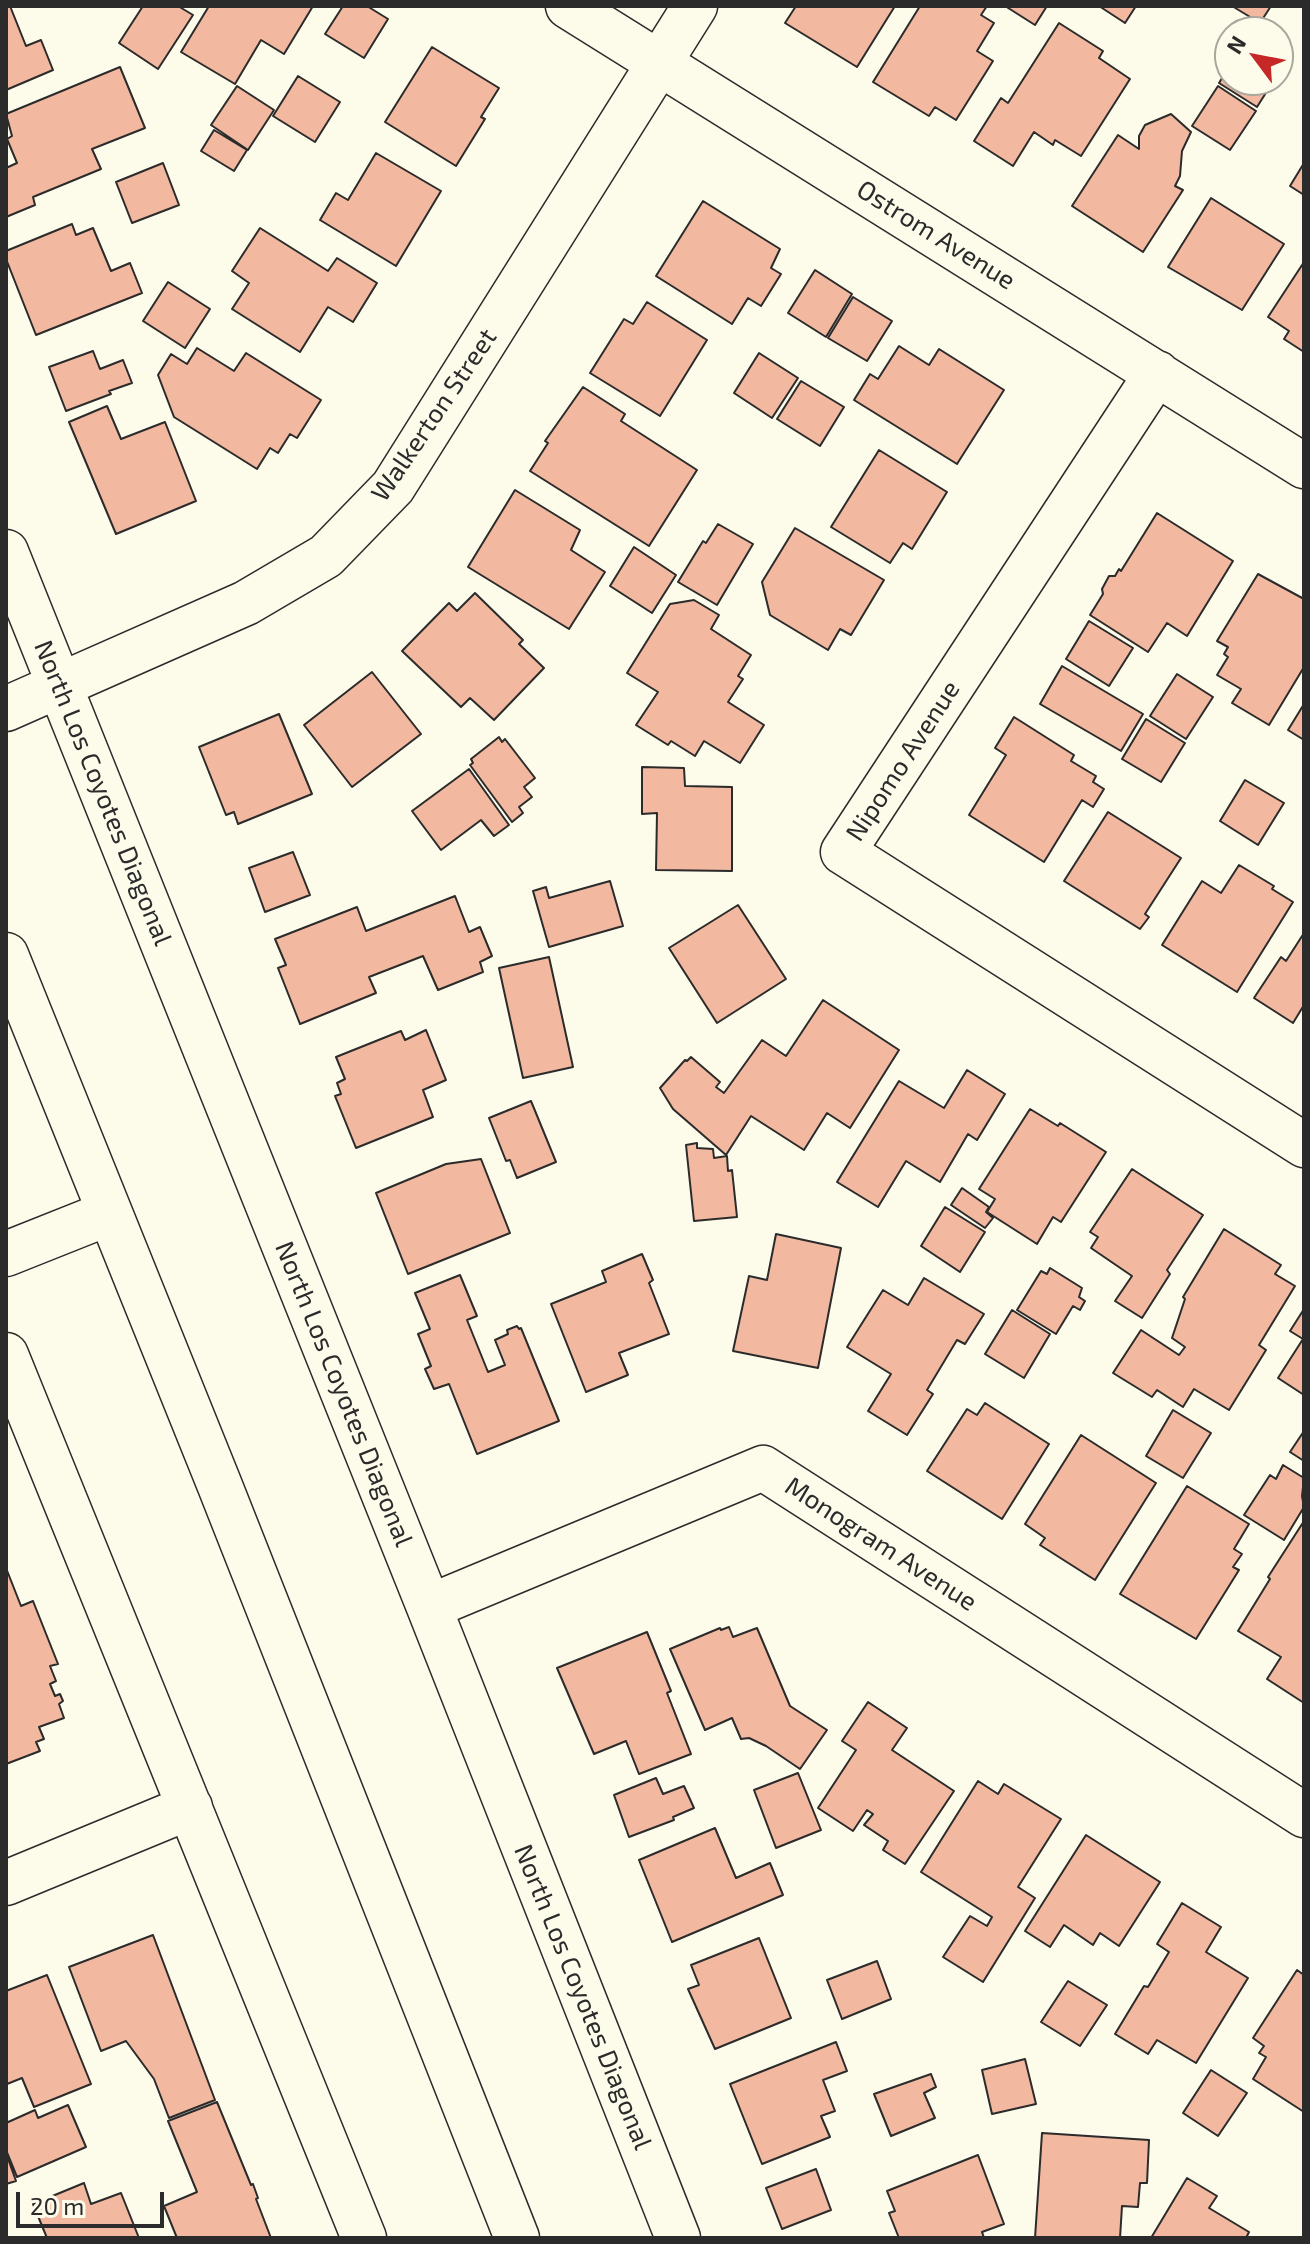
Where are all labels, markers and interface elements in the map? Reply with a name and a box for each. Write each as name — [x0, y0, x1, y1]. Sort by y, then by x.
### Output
north arrow — [1214, 16, 1294, 96]
text: N — [1220, 31, 1251, 58]
street label: Ostrom Avenue — [851, 174, 1021, 296]
street label: Walkerton Street — [365, 323, 503, 507]
street label: North Los Coyotes Diagonal — [27, 636, 179, 950]
street label: Nipomo Avenue — [840, 675, 966, 847]
street label: North Los Coyotes Diagonal — [268, 1237, 420, 1551]
street label: Monogram Avenue — [779, 1470, 983, 1618]
street label: North Los Coyotes Diagonal — [507, 1840, 659, 2154]
scale bar — [20, 2176, 168, 2226]
text: 20 m — [30, 2191, 84, 2220]

